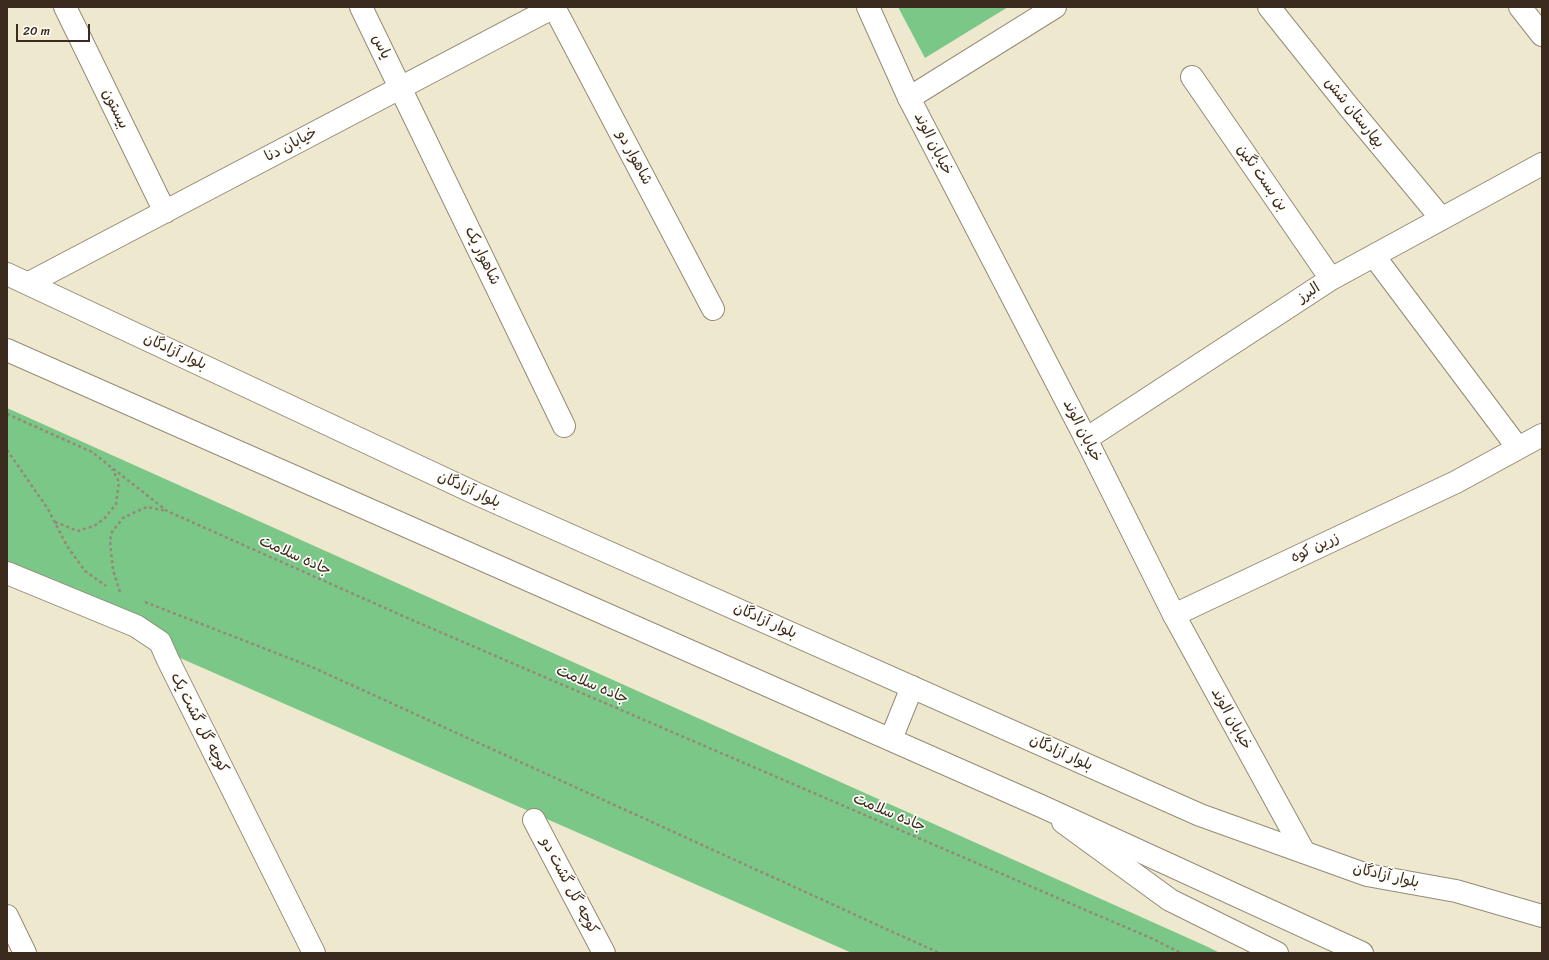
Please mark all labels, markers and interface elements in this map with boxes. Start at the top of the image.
scale bar [18,16,92,42]
text: 20 m [23,20,50,42]
street label: یاس [367,32,395,62]
street label: بهارستان شش [1320,74,1388,152]
street label: بیستون [98,86,132,132]
street label: خیابان الوند [910,110,956,178]
street label: خیابان دنا [262,124,320,166]
street label: شاهوار دو [612,128,656,188]
street label: بن بست نگین [1232,141,1292,215]
street label: شاهوار یک [460,224,504,288]
street label: البرز [1294,279,1324,307]
street label: بلوار آزادگان [141,330,209,374]
street label: خیابان الوند [1059,397,1105,465]
street label: بلوار آزادگان [435,468,503,512]
street label: زرین کوه [1288,529,1342,567]
street label: جاده سلامت [256,532,334,580]
street label: بلوار آزادگان [731,599,799,643]
street label: جاده سلامت [553,662,631,708]
street label: کوچه گل گشت یک [166,670,232,776]
street label: خیابان الوند [1207,685,1255,753]
street label: بلوار آزادگان [1027,731,1095,775]
street label: جاده سلامت [850,790,928,836]
street label: کوچه گل گشت دو [536,835,602,937]
street label: بلوار آزادگان [1351,860,1421,892]

